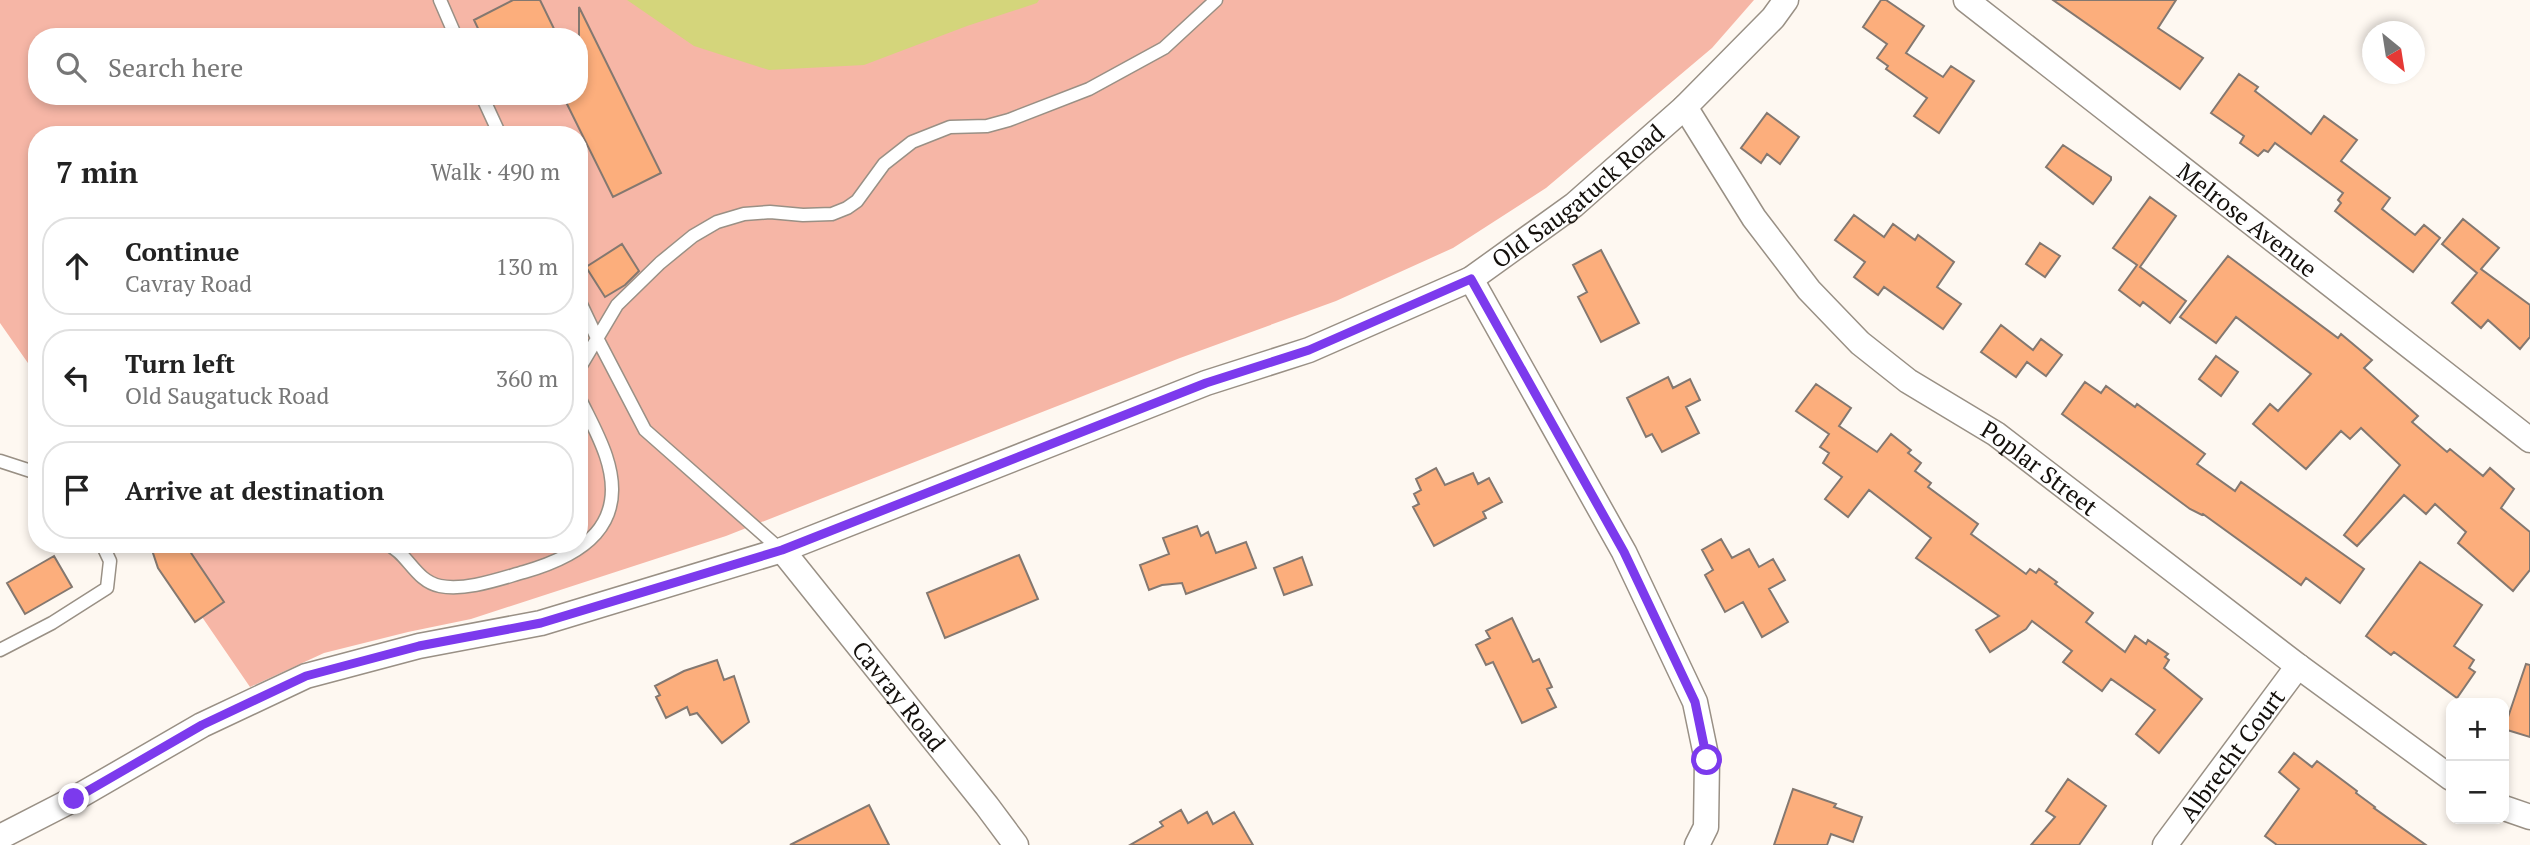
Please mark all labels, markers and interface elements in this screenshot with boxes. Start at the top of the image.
north arrow [2362,21,2425,84]
search box [28,28,588,105]
icon: search [52,48,90,86]
text: Search here [108,50,243,84]
street label: Old Saugatuck Road [1485,117,1671,275]
text: 7 min [56,152,138,192]
street label: Melrose Avenue [2171,155,2324,284]
text: Walk · 490 m [431,156,560,187]
text: Continue [125,234,239,268]
icon: ahead [58,247,96,285]
text: 130 m [496,251,558,282]
text: Cavray Road [125,268,252,299]
text: Turn left [125,346,235,380]
icon: left [58,359,96,397]
text: 360 m [496,363,558,394]
text: Old Saugatuck Road [125,380,329,411]
street label: Poplar Street [1976,413,2105,523]
icon: arrive [58,471,96,509]
text: Arrive at destination [125,473,384,507]
street label: Cavray Road [845,634,953,758]
street label: Albrecht Court [2172,682,2292,828]
map controls [2446,698,2509,824]
button: + [2446,698,2509,761]
route start [1691,744,1722,775]
button: − [2446,761,2509,824]
route end [58,783,89,814]

